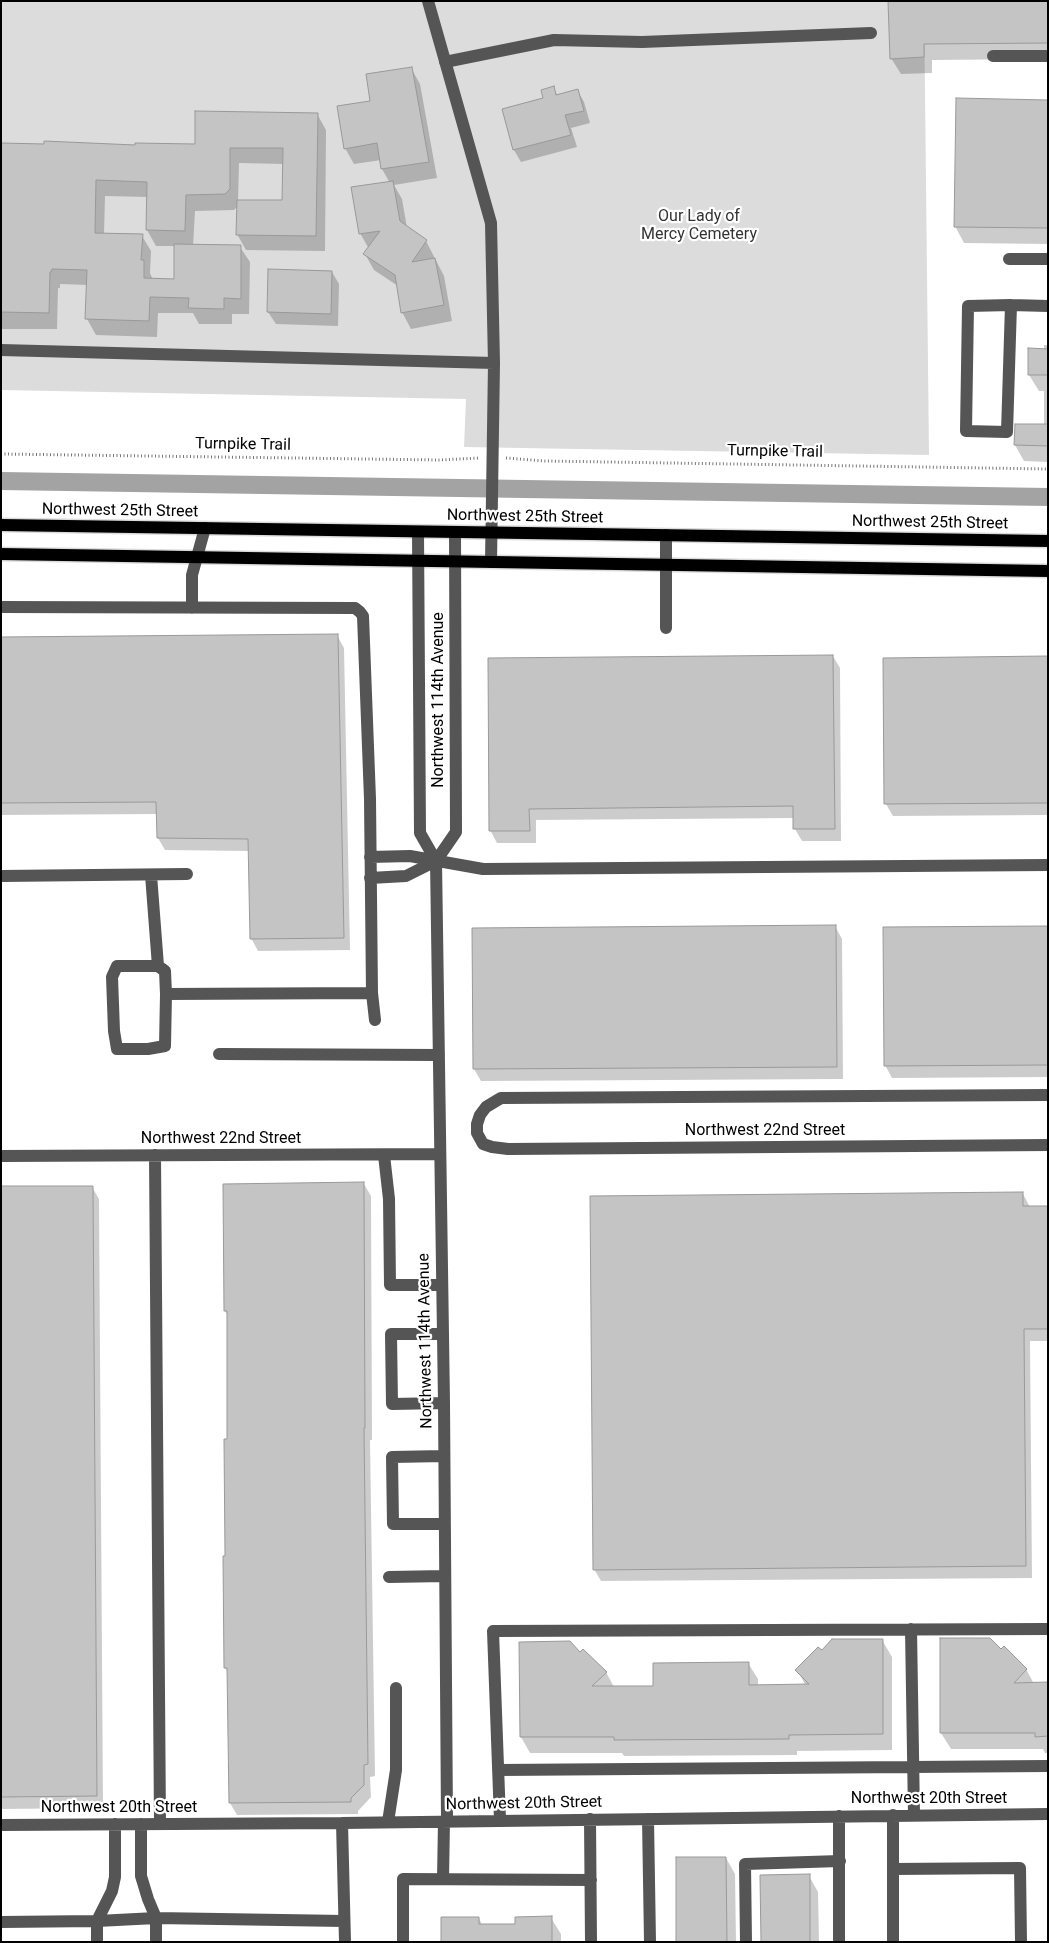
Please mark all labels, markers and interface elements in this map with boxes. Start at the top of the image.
park label: Our Lady of Mercy Cemetery [641,207,757,245]
street label: Turnpike Trail [195,435,291,455]
street label: Turnpike Trail [727,442,823,462]
street label: Northwest 25th Street [42,500,198,522]
street label: Northwest 25th Street [447,506,603,528]
street label: Northwest 25th Street [852,512,1008,534]
street label: Northwest 114th Avenue [429,612,449,788]
street label: Northwest 22nd Street [685,1121,845,1141]
street label: Northwest 22nd Street [141,1129,301,1149]
street label: Northwest 114th Avenue [415,1253,437,1429]
street label: Northwest 20th Street [851,1789,1007,1809]
street label: Northwest 20th Street [446,1793,602,1815]
street label: Northwest 20th Street [41,1798,197,1818]

